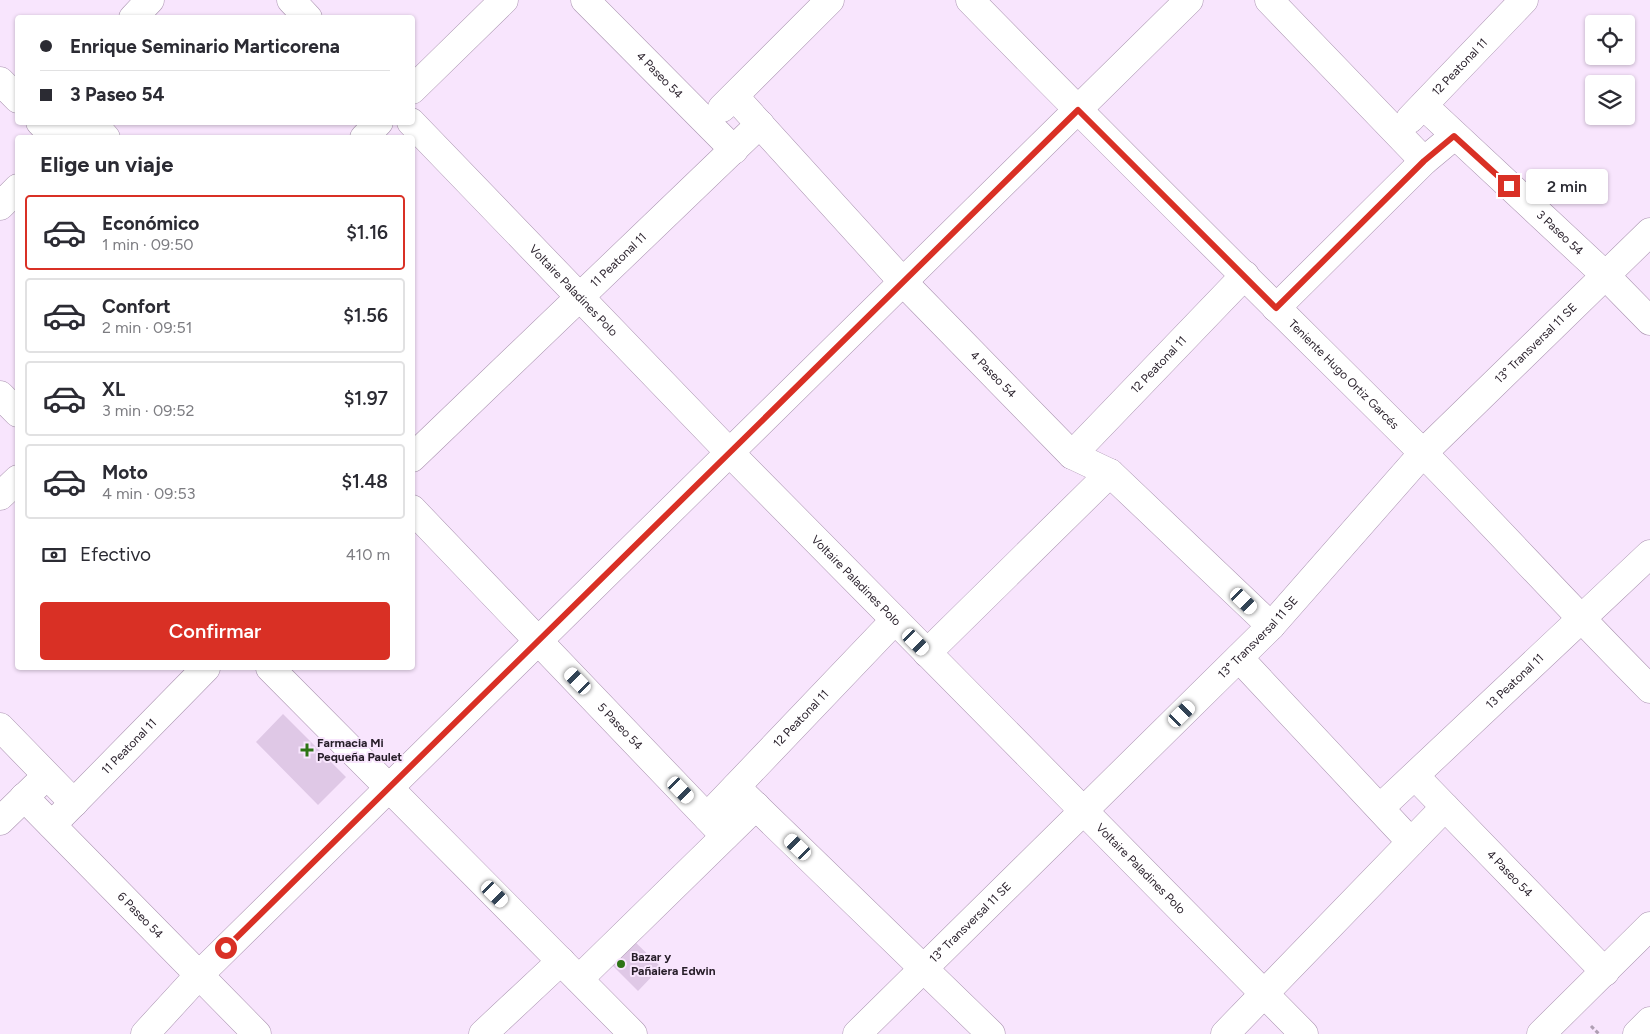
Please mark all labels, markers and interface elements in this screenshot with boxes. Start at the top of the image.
map controls [1585,15,1635,125]
button: locate [1585,15,1635,65]
text: Enrique Seminario Marticorena [70,35,340,58]
street label: 12 Peatonal 11 [1429,35,1490,99]
street label: 4 Paseo 54 [634,49,686,102]
button: layers [1585,75,1635,125]
text: 3 Paseo 54 [70,83,165,106]
text: Elige un viaje [40,151,173,178]
callout: 2 min [1526,168,1609,204]
route end [1498,175,1520,197]
text: 2 min [1547,177,1587,196]
street label: 3 Paseo 54 [1534,208,1587,258]
icon: car [42,210,87,255]
text: Económico [102,212,199,235]
text: $1.16 [346,221,388,244]
street label: 11 Peatonal 11 [587,230,649,290]
text: 1 min · 09:50 [102,235,194,254]
street label: Voltaire Paladines Polo [526,242,621,339]
icon: car [42,293,87,338]
text: Confort [102,295,171,318]
street label: 13° Transversal 11 SE [1492,300,1580,386]
text: $1.56 [343,304,388,327]
street label: Teniente Hugo Ortiz Garcés [1286,317,1402,432]
text: 2 min · 09:51 [102,318,192,337]
street label: 12 Peatonal 11 [1128,333,1189,396]
street label: 4 Paseo 54 [967,348,1020,401]
icon: car [42,376,87,421]
text: XL [102,378,125,401]
text: $1.97 [344,387,388,410]
text: 3 min · 09:52 [102,401,194,420]
icon: car [42,459,87,504]
text: Moto [102,461,148,484]
text: $1.48 [341,470,388,493]
text: 4 min · 09:53 [102,484,195,503]
street label: Voltaire Paladines Polo [808,532,904,629]
icon: cash [40,541,68,569]
text: Efectivo [80,543,151,566]
text: 410 m [346,545,390,564]
car [1228,585,1260,617]
street label: 13° Transversal 11 SE [1215,593,1301,681]
button: Confirmar [40,602,390,660]
car [900,626,931,658]
street label: 13 Peatonal 11 [1483,651,1546,712]
car [562,665,593,697]
street label: 12 Peatonal 11 [770,687,832,750]
car [1166,698,1198,730]
street label: 5 Paseo 54 [595,700,646,753]
street label: 11 Peatonal 11 [99,716,159,777]
place label: Farmacia Mi Pequeña Paulet [317,736,402,764]
marker: Farmacia Mi Pequeña Paulet [301,744,313,756]
car [665,774,696,806]
street label: Voltaire Paladines Polo [1093,821,1188,917]
car [781,831,814,863]
street label: 4 Paseo 54 [1484,847,1536,900]
car [479,878,510,910]
street label: 13° Transversal 11 SE [927,879,1014,966]
street label: 6 Paseo 54 [115,889,166,942]
route start [215,937,237,959]
place label: Bazar y Pañaiera Edwin [631,950,716,978]
marker: Bazar y Pañaiera Edwin [615,958,627,970]

